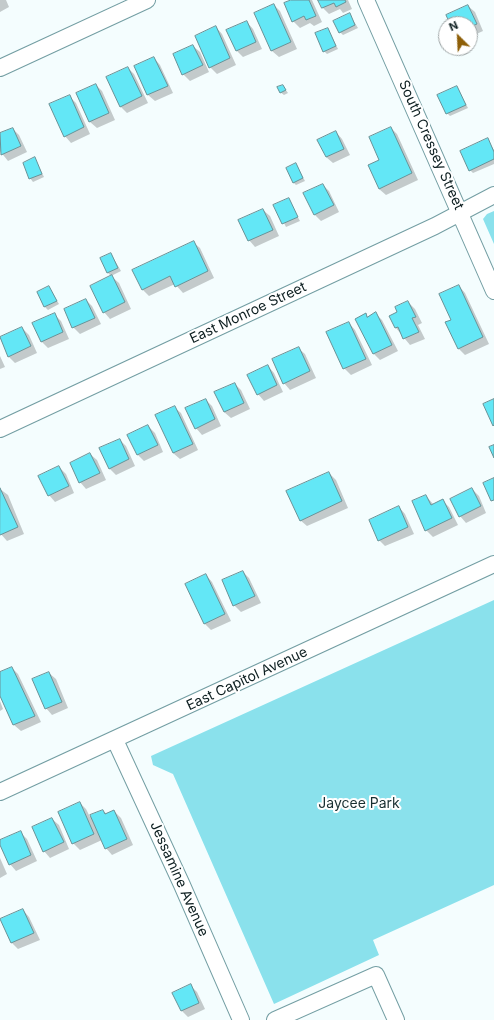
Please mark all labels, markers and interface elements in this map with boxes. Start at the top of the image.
north arrow [438,16,478,56]
text: N [447,18,460,34]
street label: South Cressey Street [395,78,467,212]
street label: East Monroe Street [187,279,309,347]
street label: East Capitol Avenue [184,644,310,714]
park label: Jaycee Park [318,796,400,812]
street label: Jessamine Avenue [146,819,212,939]

